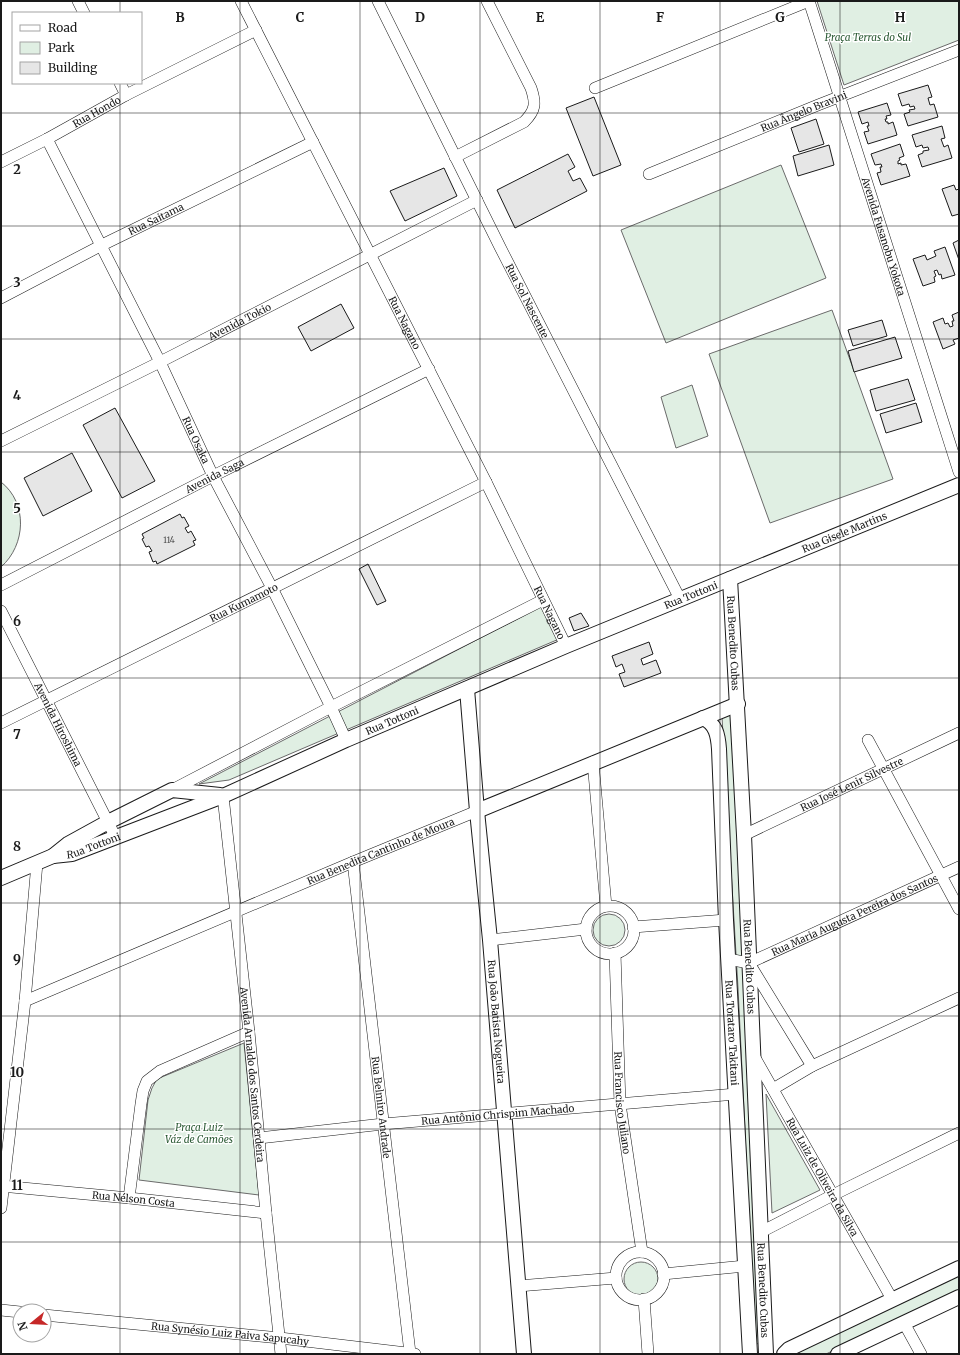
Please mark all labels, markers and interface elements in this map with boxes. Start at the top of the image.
text: B [175,9,185,26]
text: C [296,9,305,26]
text: D [415,9,425,26]
text: E [536,9,545,26]
text: F [656,9,664,26]
text: G [775,9,785,26]
text: H [895,9,906,26]
legend [12,12,142,84]
text: Road [48,20,77,35]
park label: Praça Terras do Sul [825,31,911,44]
text: Park [48,40,75,55]
text: Building [48,60,98,75]
street label: Rua Ângelo Bravini [759,88,849,135]
street label: Rua Hondo [70,93,123,131]
text: 2 [13,161,21,178]
street label: Avenida Fusanobu Yokota [858,175,908,298]
street label: Rua Saitama [126,200,187,238]
street label: Rua Sol Nascente [503,262,551,340]
text: 3 [13,274,21,291]
street label: Rua Nagano [386,294,423,352]
street label: Avenida Tokio [205,300,274,344]
text: 4 [13,387,22,404]
street label: Rua Osaka [179,415,213,466]
street label: Avenida Saga [182,455,247,497]
text: 5 [13,500,21,517]
street label: Rua Gisele Martins [800,509,889,556]
house number: 114 [163,535,175,545]
street label: Rua Tottoni [662,579,720,612]
street label: Rua Kumamoto [208,580,280,625]
street label: Rua Nagano [531,584,568,642]
street label: Rua Benedito Cubas [724,595,742,691]
text: 6 [13,613,21,630]
street label: Avenida Hiroshima [31,680,85,769]
street label: Rua Tottoni [364,704,421,738]
text: 7 [13,726,21,743]
street label: Rua José Lenir Silvestre [798,755,905,814]
street label: Rua Benedita Cantinho de Moura [305,815,457,888]
street label: Rua Tottoni [66,830,122,862]
text: 8 [13,838,21,855]
street label: Rua Maria Augusta Pereira dos Santos [769,872,940,959]
street label: Rua Benedito Cubas [741,919,758,1014]
text: 9 [13,951,21,968]
street label: Rua João Batista Nogueira [485,959,508,1085]
street label: Rua Torataro Takitani [722,980,741,1086]
street label: Avenida Arnaldo dos Santos Cerdeira [237,985,267,1163]
street label: Rua Francisco Juliano [611,1051,633,1155]
street label: Rua Belmiro Andrade [369,1056,393,1159]
text: 10 [10,1064,24,1081]
street label: Rua Antônio Chrispim Machado [421,1102,575,1128]
street label: Rua Luiz de Oliveira da Silva [783,1115,861,1239]
park label: Praça Luiz Váz de Camões [165,1121,233,1146]
text: 11 [11,1177,23,1194]
street label: Rua Nélson Costa [91,1189,176,1210]
street label: Rua Benedito Cubas [754,1242,771,1338]
north arrow [12,1303,52,1343]
street label: Rua Synésio Luiz Paiva Sapucahy [151,1319,310,1348]
text: N [14,1320,30,1332]

